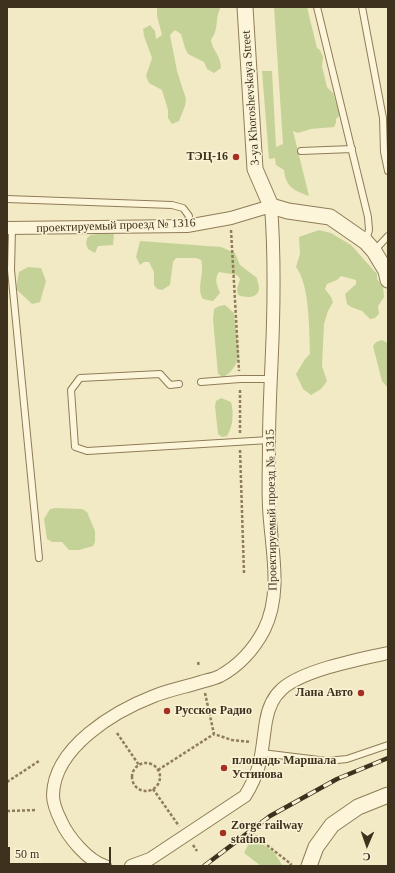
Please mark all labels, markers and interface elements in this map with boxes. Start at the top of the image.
street label: 3-ya Khoroshevskaya Street [239,30,263,166]
place label: ТЭЦ-16 [187,150,228,164]
marker: ТЭЦ-16 [231,152,241,162]
street label: проектируемый проезд № 1316 [36,216,196,236]
street label: Проектируемый проезд № 1315 [263,429,281,591]
place label: Лана Авто [296,686,353,700]
marker: Лана Авто [356,688,366,698]
place label: Русское Радио [175,704,252,718]
marker: Русское Радио [162,706,172,716]
place label: площадь Маршала Устинова [232,754,336,782]
marker: площадь Маршала Устинова [219,763,229,773]
place label: Zorge railway station [231,819,303,847]
north arrow [347,825,387,865]
marker: Zorge railway station [218,828,228,838]
scale bar [10,839,113,865]
text: 50 m [15,847,39,861]
text: С [362,851,371,863]

